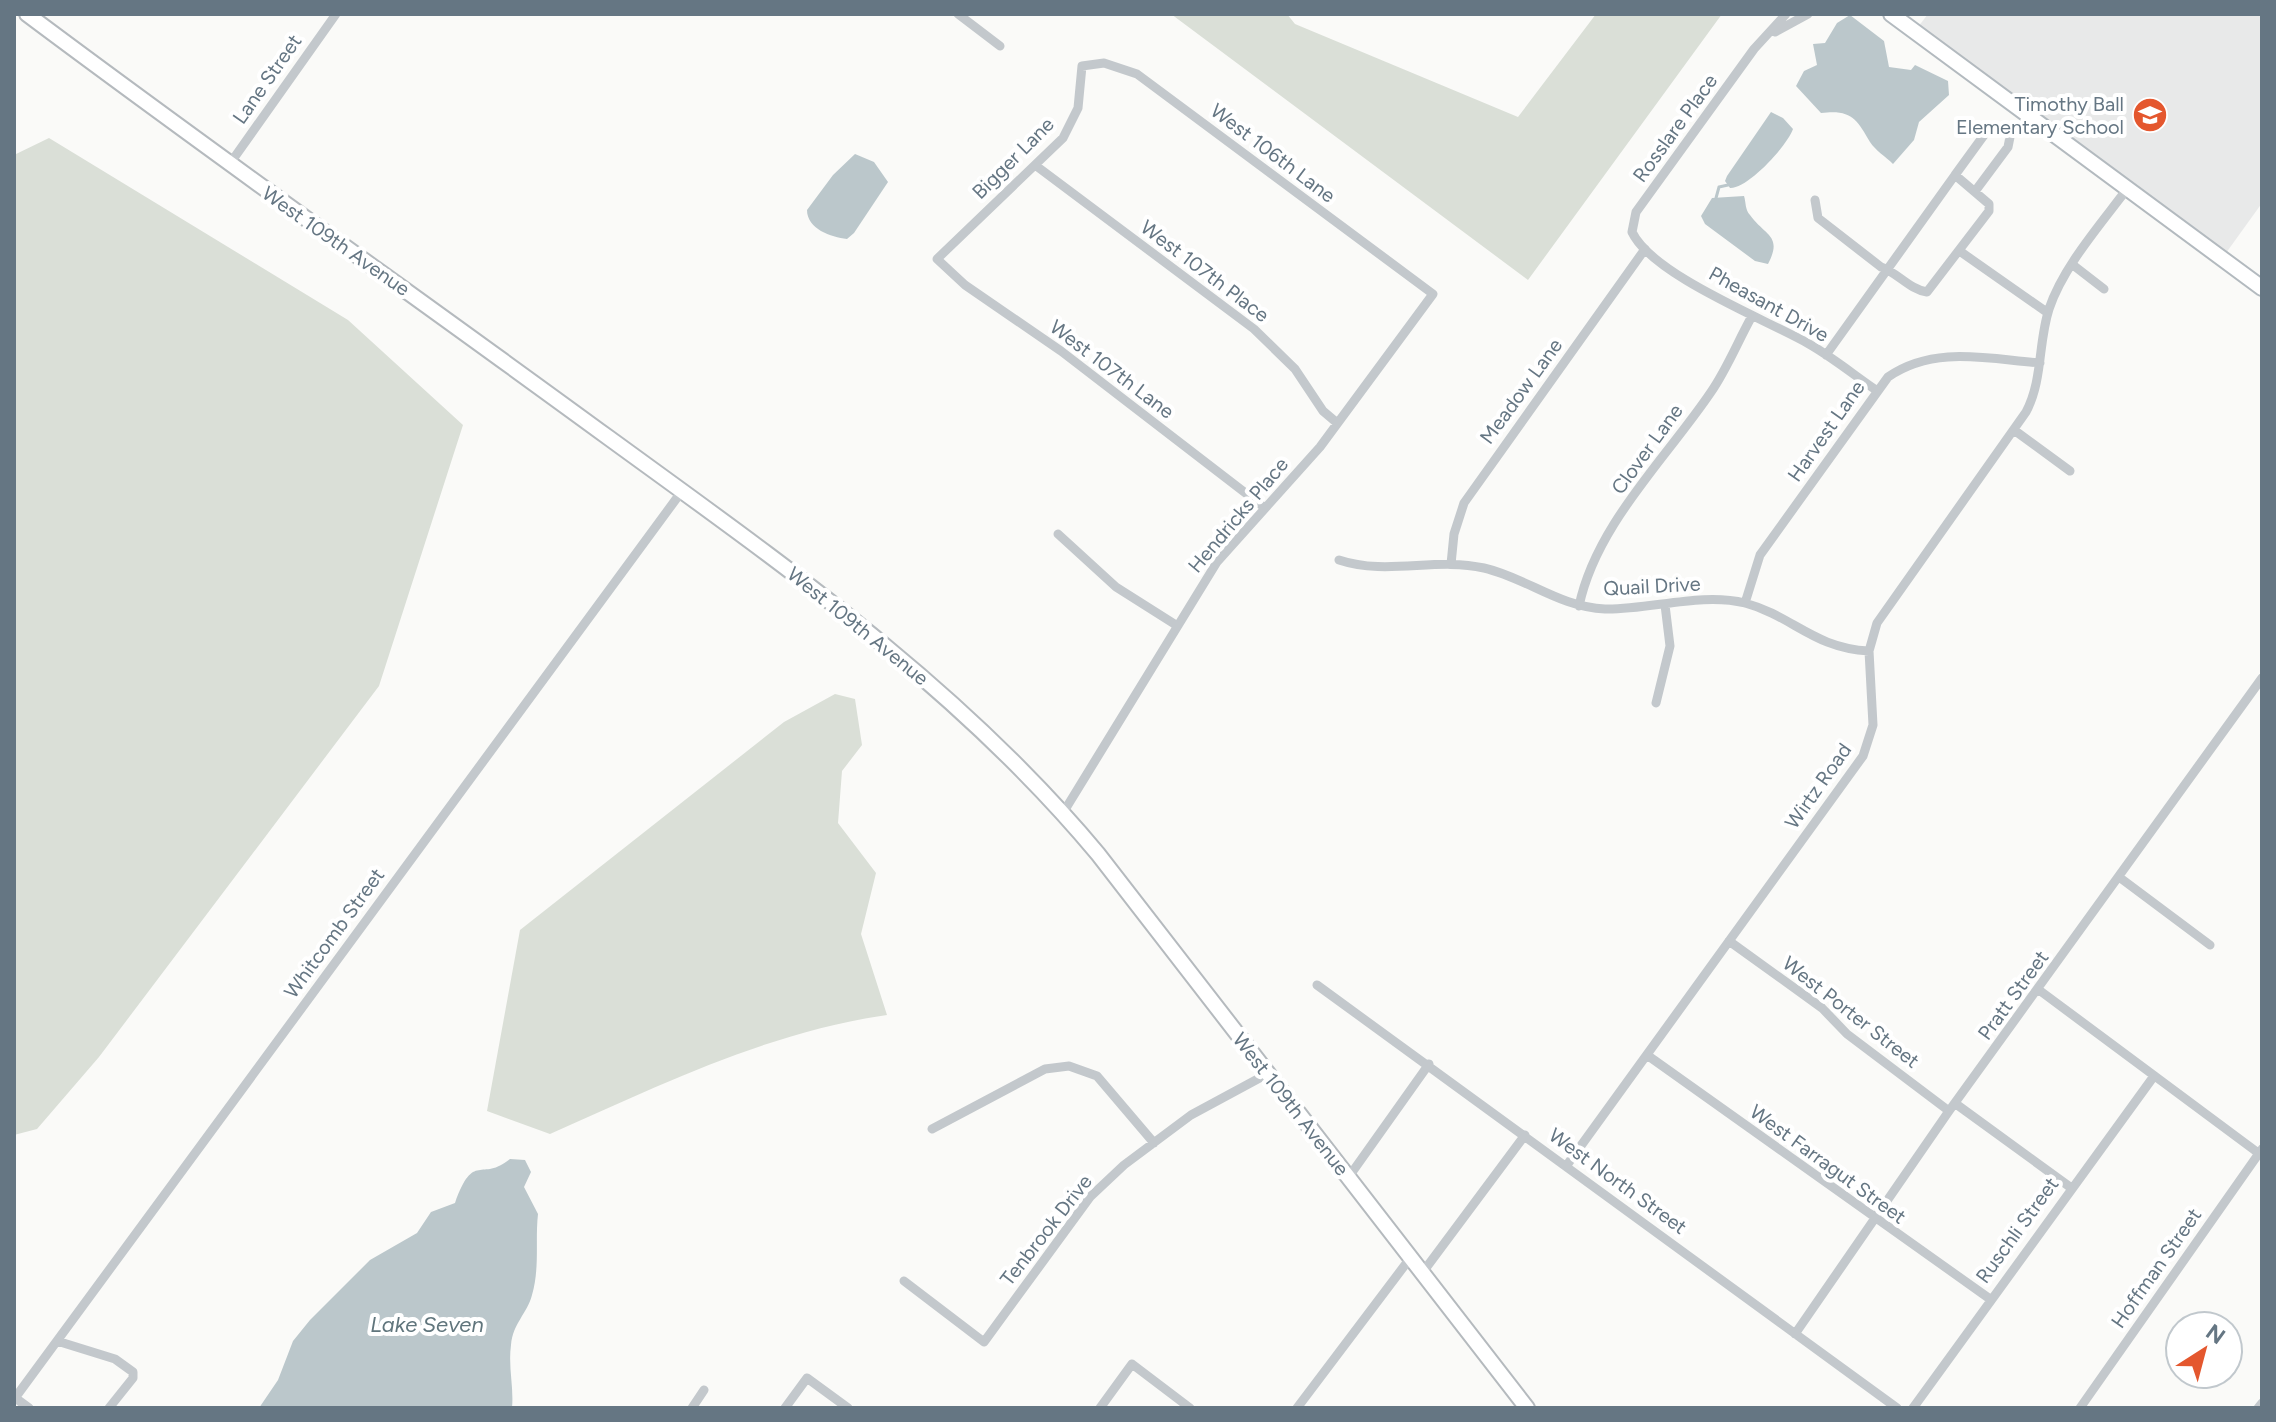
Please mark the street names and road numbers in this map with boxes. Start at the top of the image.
street label: Lane Street [227,30,307,128]
street label: Rosslare Place [1628,69,1722,187]
street label: West 106th Lane [1206,98,1340,208]
street label: Bigger Lane [967,112,1059,204]
street label: West 109th Avenue [258,181,415,301]
street label: West 107th Place [1136,215,1274,327]
street label: Pheasant Drive [1705,261,1833,347]
street label: West 107th Lane [1045,314,1179,424]
street label: Meadow Lane [1475,334,1567,448]
street label: Harvest Lane [1782,376,1870,486]
street label: Clover Lane [1606,399,1688,499]
street label: Hendricks Place [1183,452,1293,577]
street label: West 109th Avenue [783,562,934,690]
street label: Quail Drive [1603,571,1701,601]
street label: Wirtz Road [1780,739,1856,833]
street label: Whitcomb Street [279,863,389,1003]
street label: Pratt Street [1973,946,2053,1044]
street label: West Porter Street [1778,951,1924,1073]
street label: West 109th Avenue [1228,1028,1354,1180]
street label: West Farragut Street [1745,1099,1911,1229]
street label: West North Street [1544,1123,1692,1239]
street label: Tenbrook Drive [995,1170,1097,1290]
street label: Ruschli Street [1971,1172,2063,1288]
street label: Hoffman Street [2106,1203,2206,1333]

